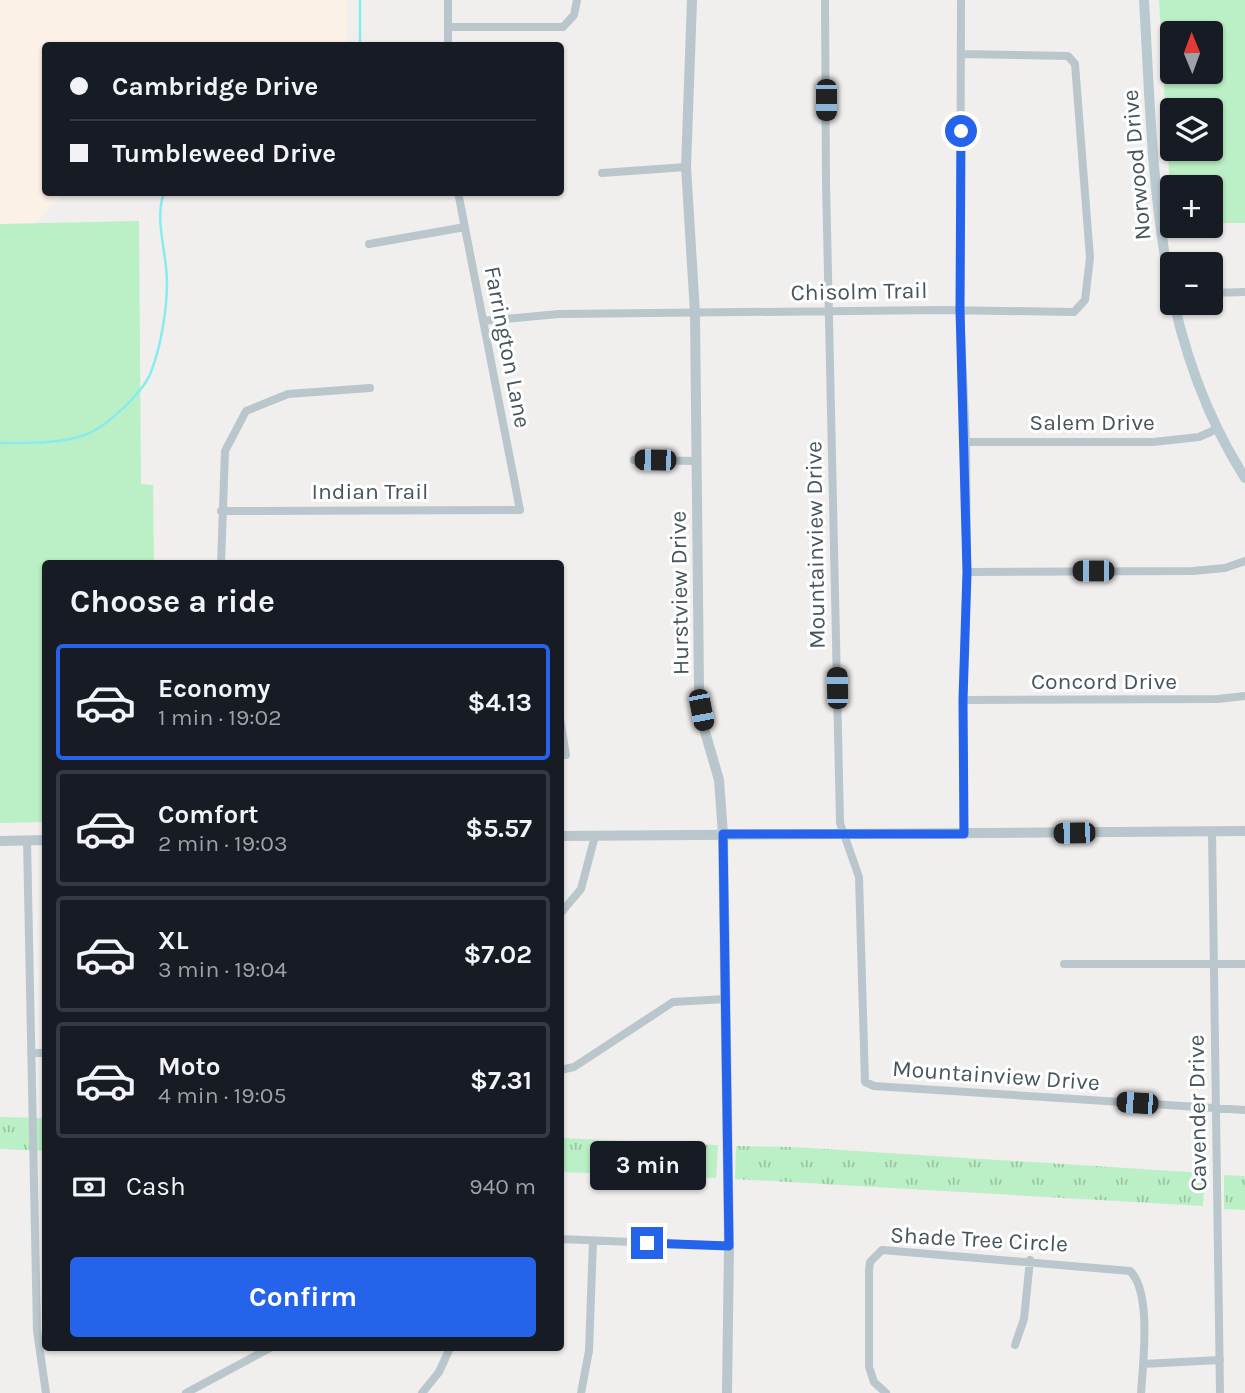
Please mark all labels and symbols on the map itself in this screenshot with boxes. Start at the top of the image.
north arrow [1160,21,1223,84]
car [816,79,837,121]
street label: Norwood Drive [1116,88,1157,241]
route start [945,115,977,147]
street label: Farrington Lane [479,264,536,430]
street label: Chisolm Trail [790,277,928,306]
street label: Salem Drive [1029,409,1155,436]
street label: Mountainview Drive [800,441,831,649]
car [634,449,677,471]
street label: Indian Trail [312,478,428,505]
street label: Hurstview Drive [665,511,694,675]
car [1073,561,1115,582]
car [827,667,848,709]
street label: Concord Drive [1031,668,1177,695]
car [687,687,716,733]
car [1053,822,1096,844]
street label: Cavender Drive [1183,1034,1212,1192]
street label: Mountainview Drive [891,1055,1101,1096]
car [1116,1091,1159,1115]
callout: 3 min [589,1142,705,1190]
street label: Shade Tree Circle [889,1221,1069,1258]
route end [631,1227,663,1259]

